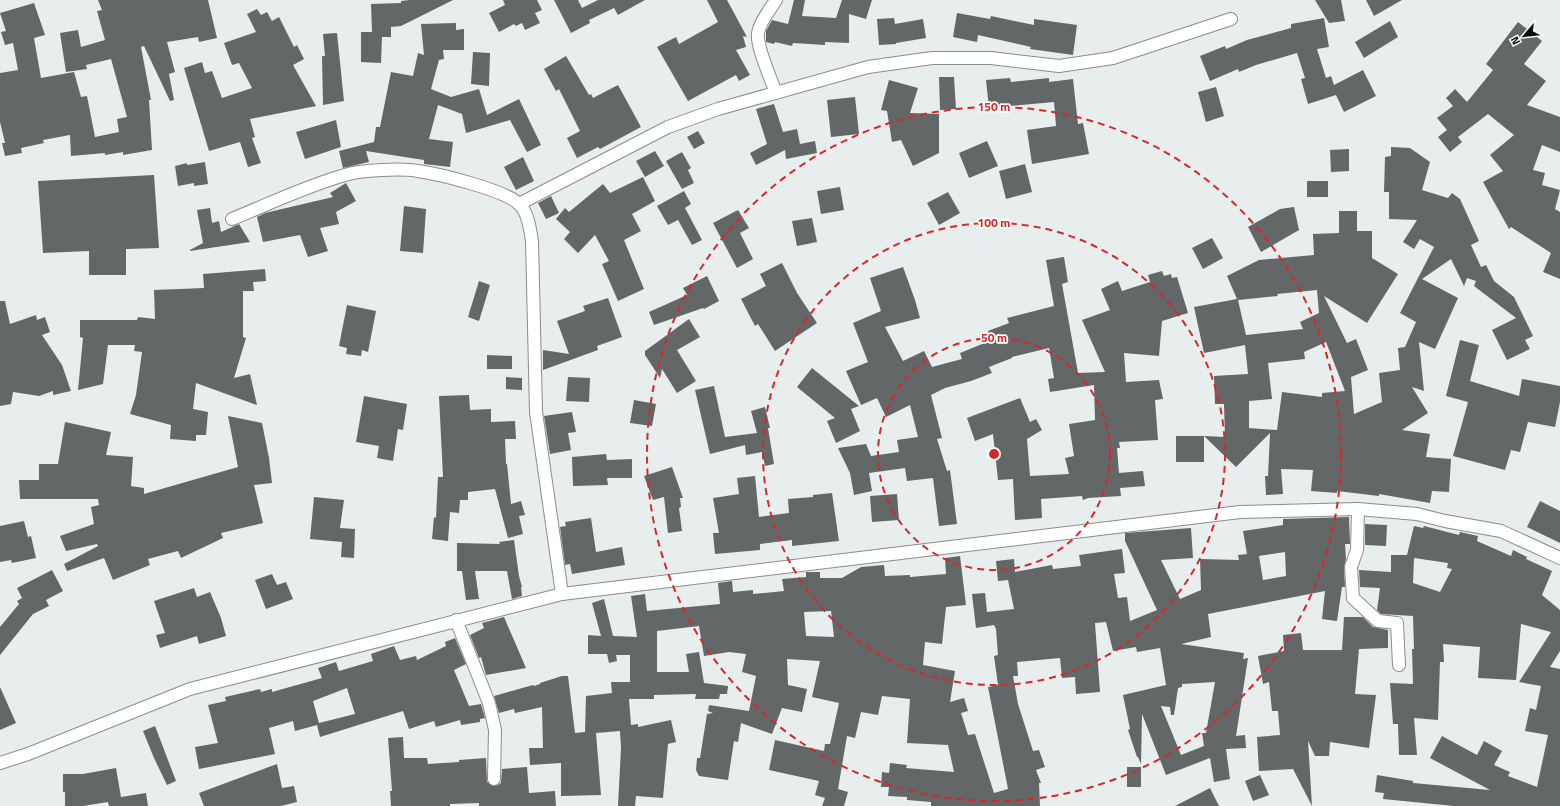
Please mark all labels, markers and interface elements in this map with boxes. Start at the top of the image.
north arrow [1504,16,1544,56]
text: N [1506,34,1524,48]
text: 150 m [978,97,1010,116]
text: 100 m [978,213,1010,232]
text: 50 m [981,328,1007,347]
centre of rings [987,447,1001,461]

